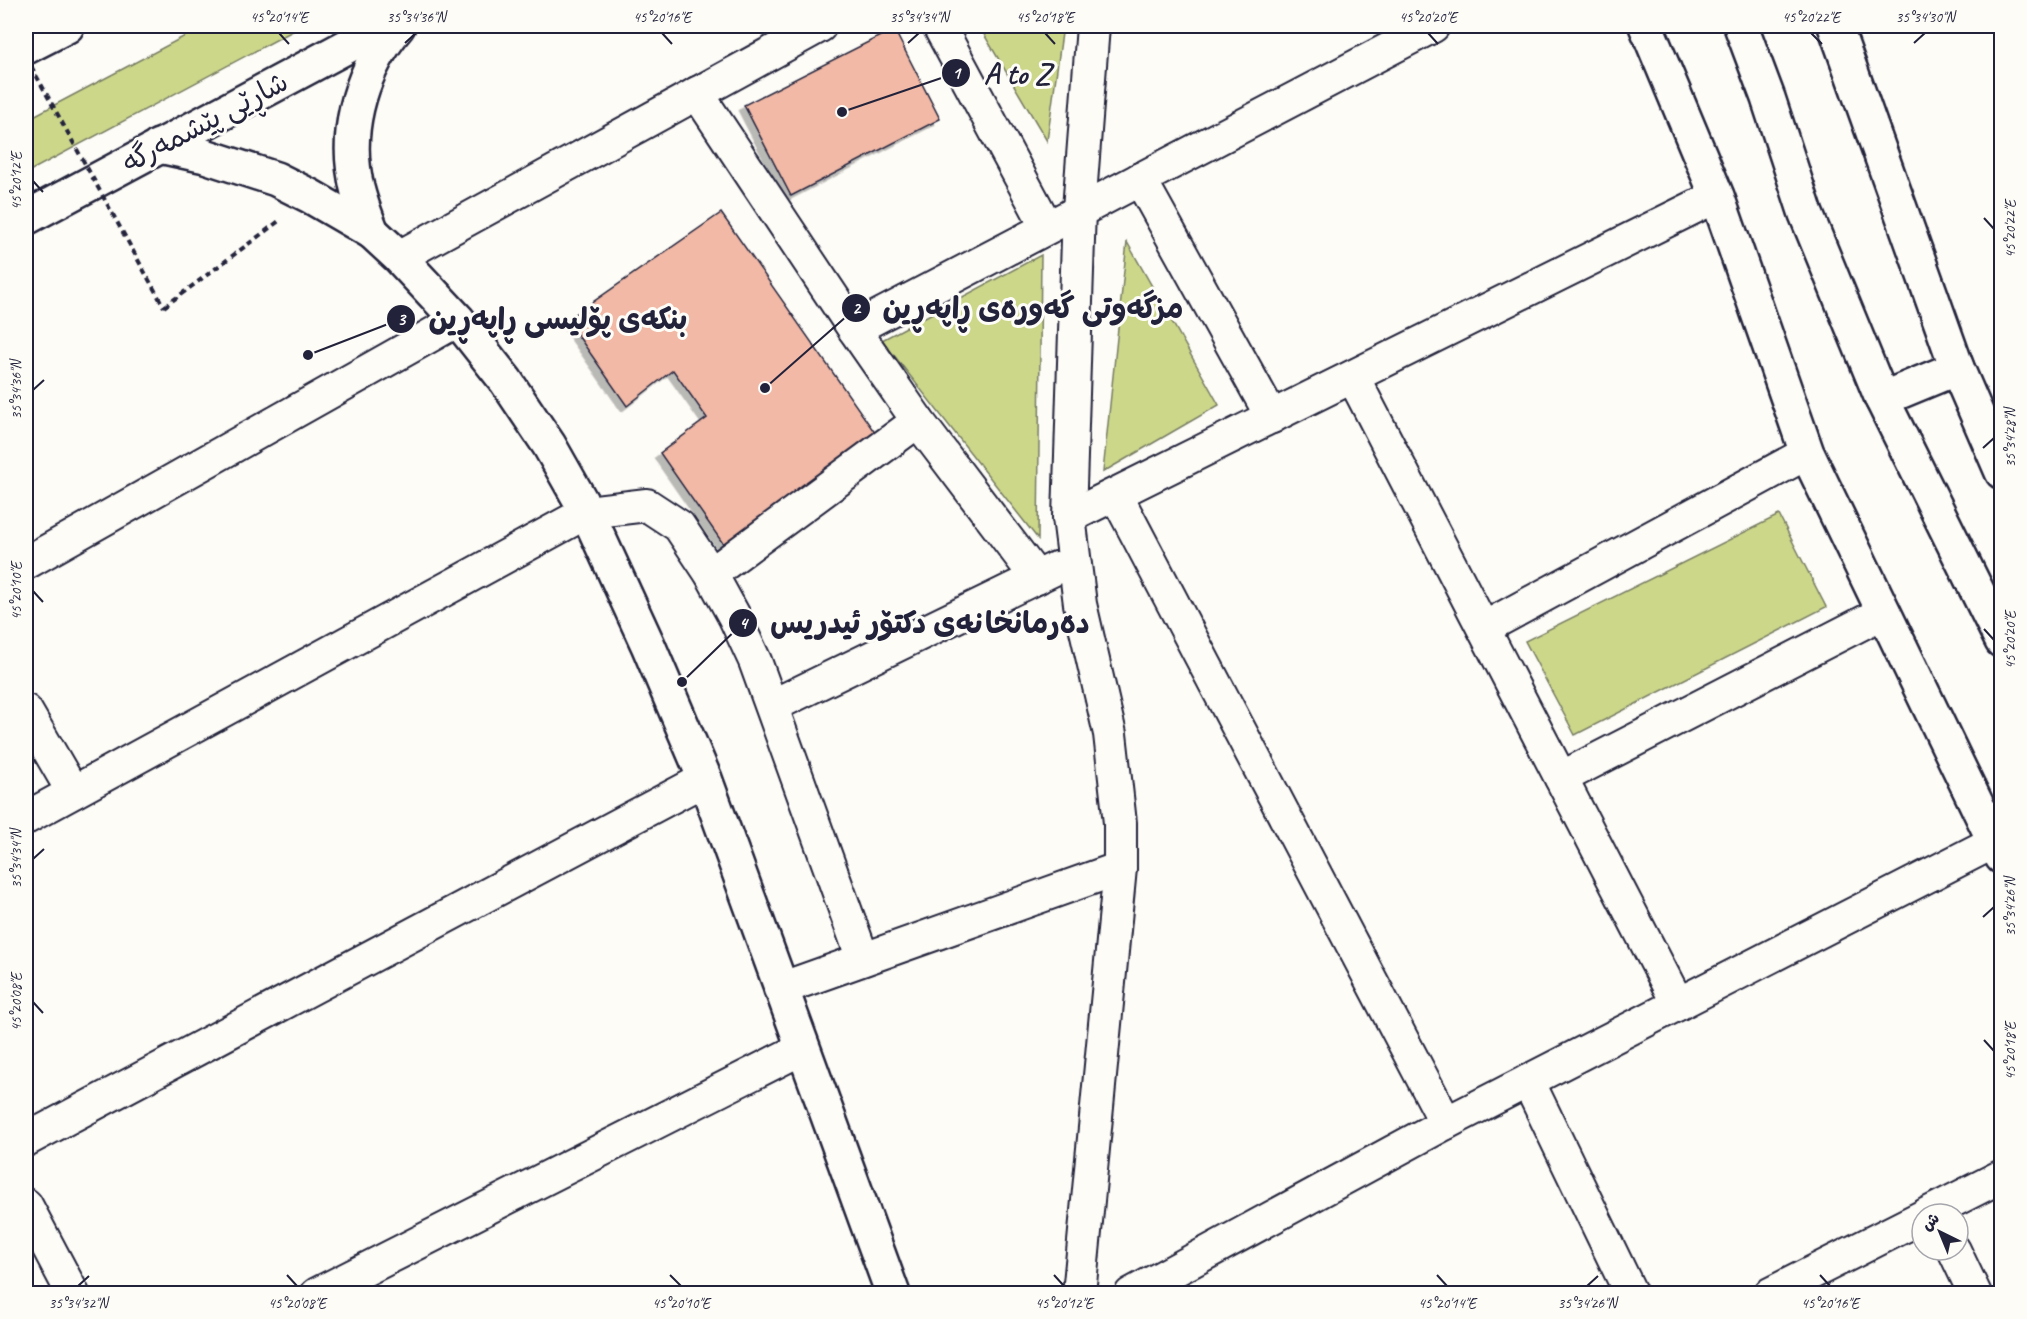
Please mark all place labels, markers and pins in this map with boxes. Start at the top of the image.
callout: A to Z [941,49,1062,97]
callout: مزگەوتی گەورەی ڕاپەڕین [841,284,1196,332]
callout: بنکەی پۆلیسی ڕاپەڕین [386,295,699,343]
callout: دەرمانخانەی دکتۆر ئیدریس [728,599,1102,647]

